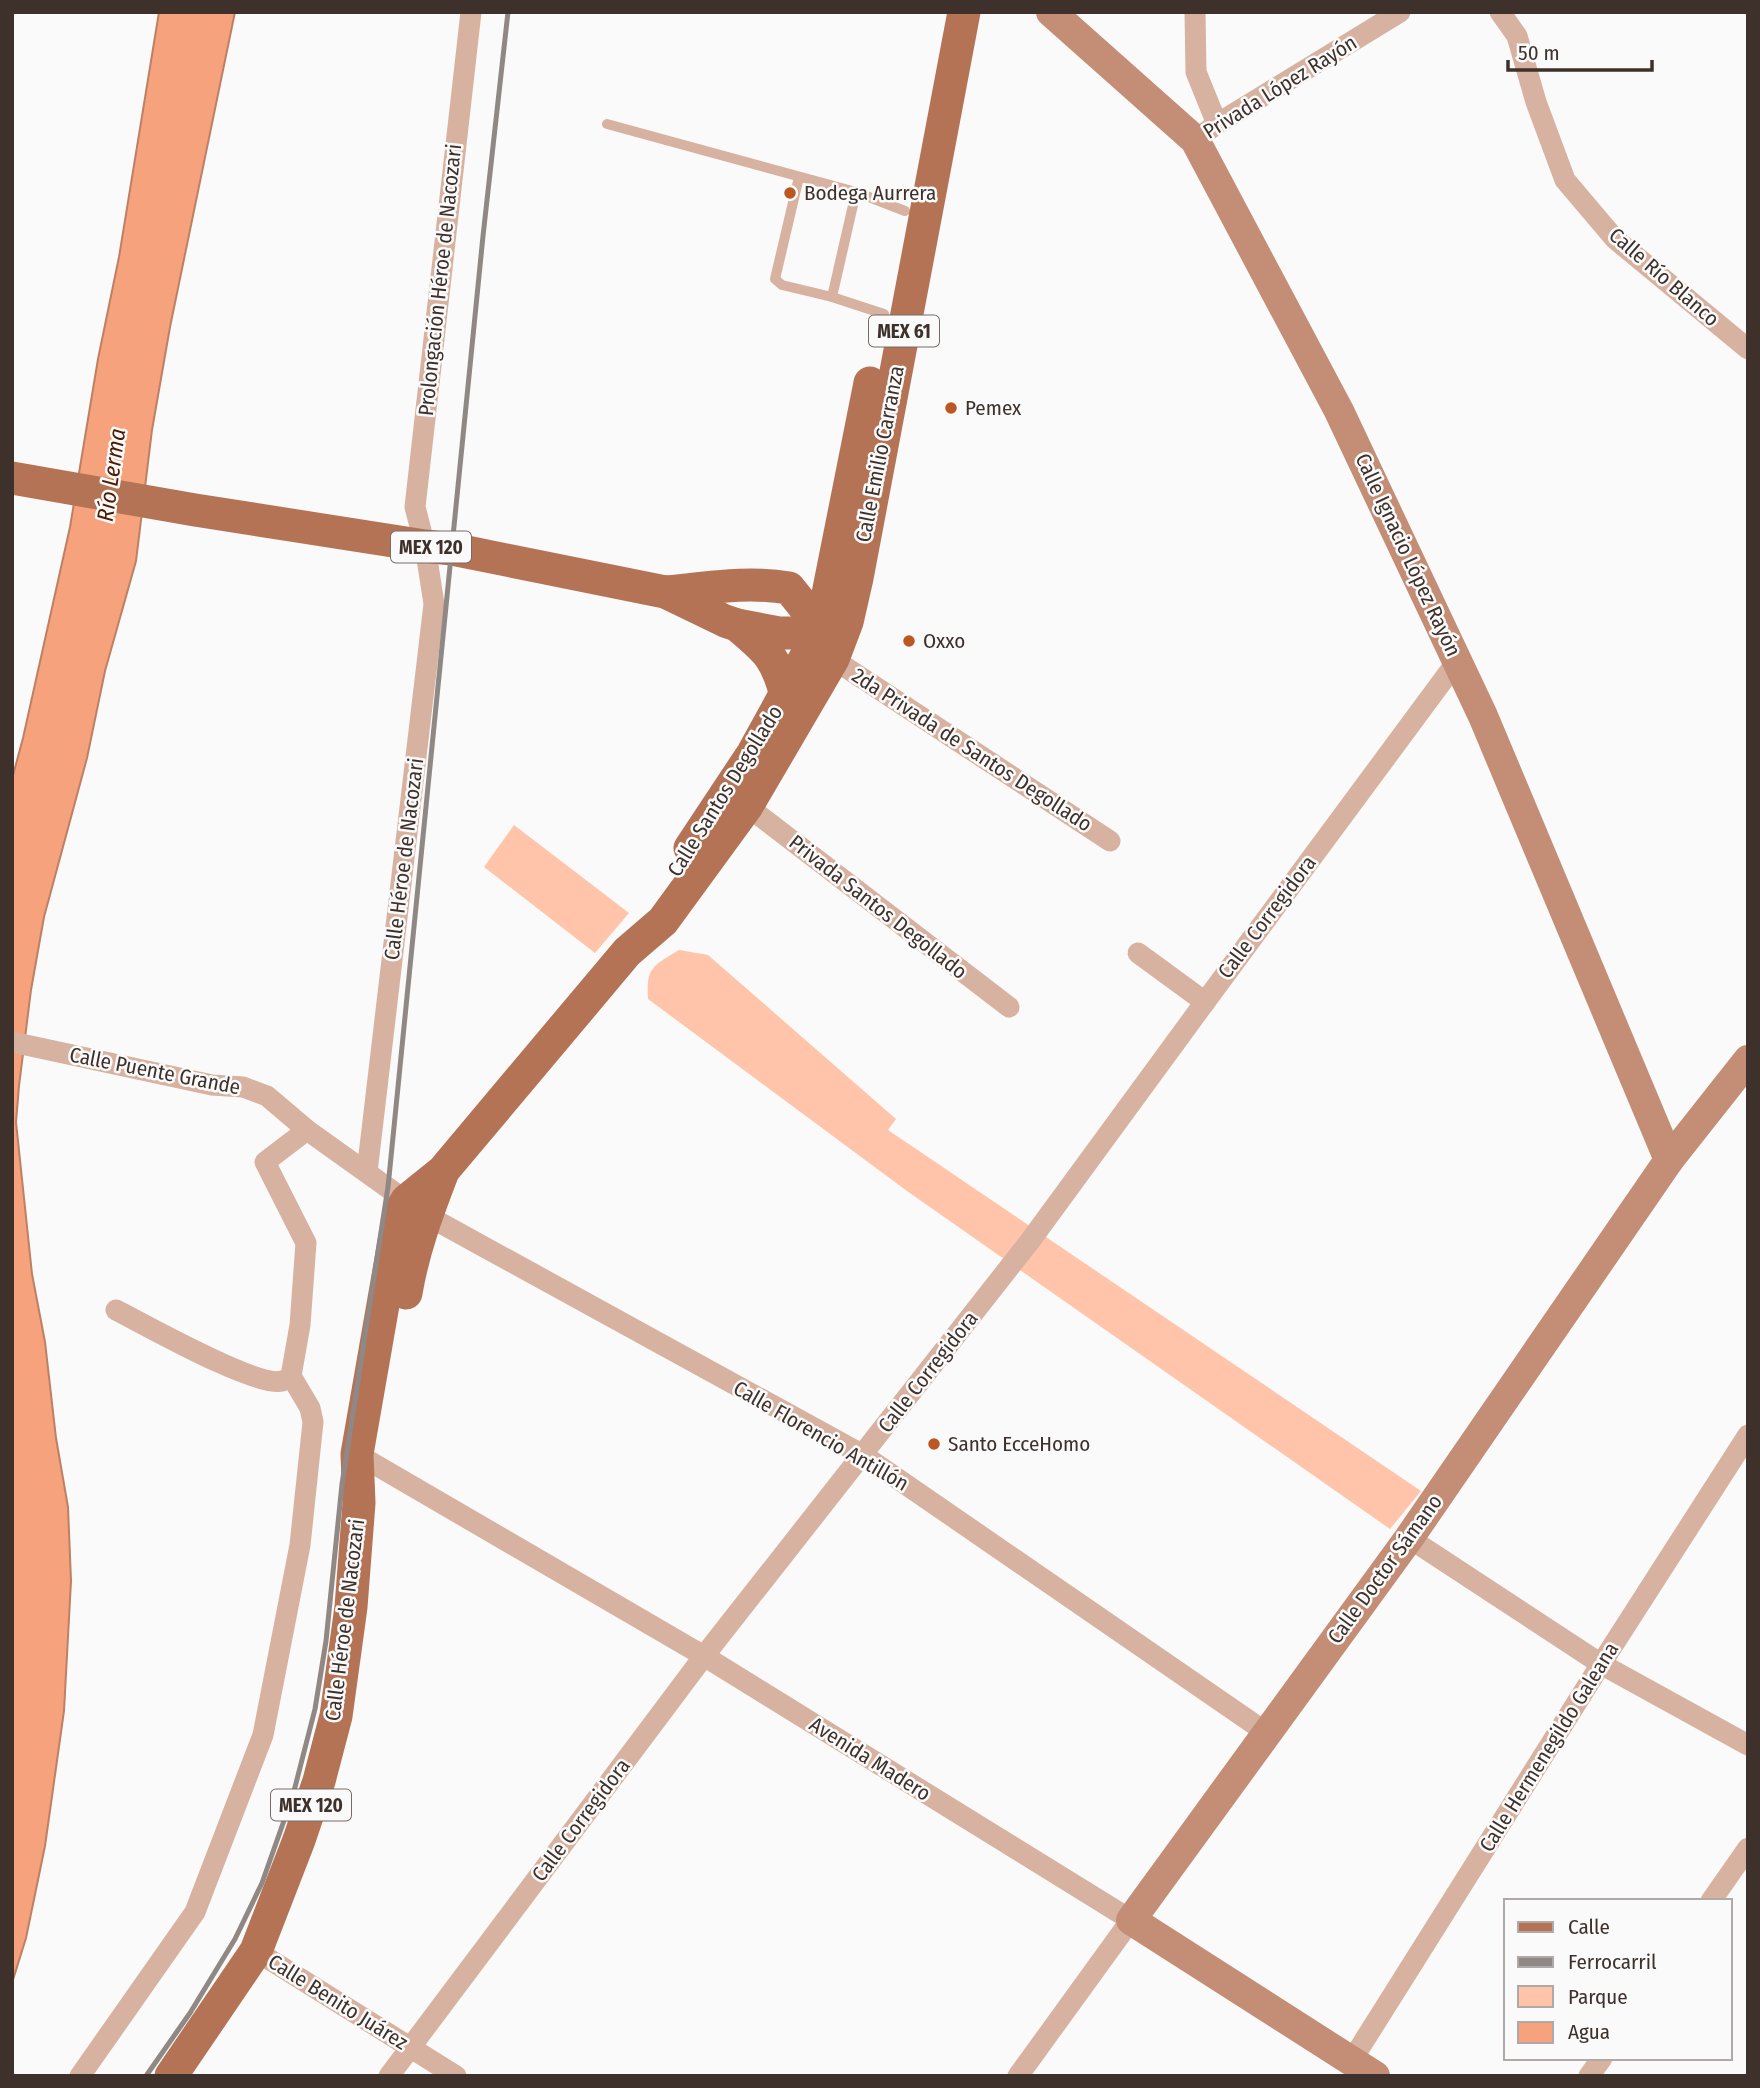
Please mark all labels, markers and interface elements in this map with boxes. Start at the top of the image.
scale bar [1508,28,1652,72]
street label: Privada López Rayón [1198,29,1362,145]
text: 50 m [1518,40,1560,66]
street label: Prolongación Héroe de Nacozari [413,143,467,417]
place label: Bodega Aurrera [804,180,936,206]
marker: Bodega Aurrera [782,185,798,201]
street label: Calle Río Blanco [1604,222,1724,332]
road number: MEX 61 [869,316,939,346]
street label: Calle Emilio Carranza [850,364,910,544]
place label: Pemex [965,395,1022,421]
marker: Pemex [943,400,959,416]
water label: Río Lerma [91,427,131,523]
street label: Calle Ignacio López Rayón [1350,449,1466,661]
road number: MEX 120 [391,532,471,562]
place label: Oxxo [923,628,965,654]
marker: Oxxo [901,633,917,649]
street label: 2da Privada de Santos Degollado [847,663,1097,837]
street label: Calle Santos Degollado [662,701,788,881]
street label: Calle Héroe de Nacozari [379,757,429,961]
street label: Privada Santos Degollado [784,829,972,985]
street label: Calle Corregidora [1212,850,1322,984]
street label: Calle Puente Grande [67,1042,243,1100]
street label: Calle Corregidora [873,1306,983,1438]
street label: Calle Florencio Antillón [729,1375,913,1497]
place label: Santo EcceHomo [948,1431,1090,1457]
marker: Santo EcceHomo [926,1436,942,1452]
street label: Calle Doctor Sámano [1322,1489,1448,1649]
street label: Calle Héroe de Nacozari [320,1518,370,1722]
street label: Calle Hermenegildo Galeana [1474,1637,1624,1857]
street label: Avenida Madero [805,1711,935,1807]
street label: Calle Corregidora [526,1753,636,1887]
road number: MEX 120 [271,1789,351,1820]
legend [1504,1899,1732,2060]
text: Calle [1568,1914,1610,1940]
street label: Calle Benito Juárez [263,1949,413,2055]
text: Ferrocarril [1568,1949,1657,1975]
text: Parque [1568,1984,1628,2010]
text: Agua [1568,2019,1610,2045]

